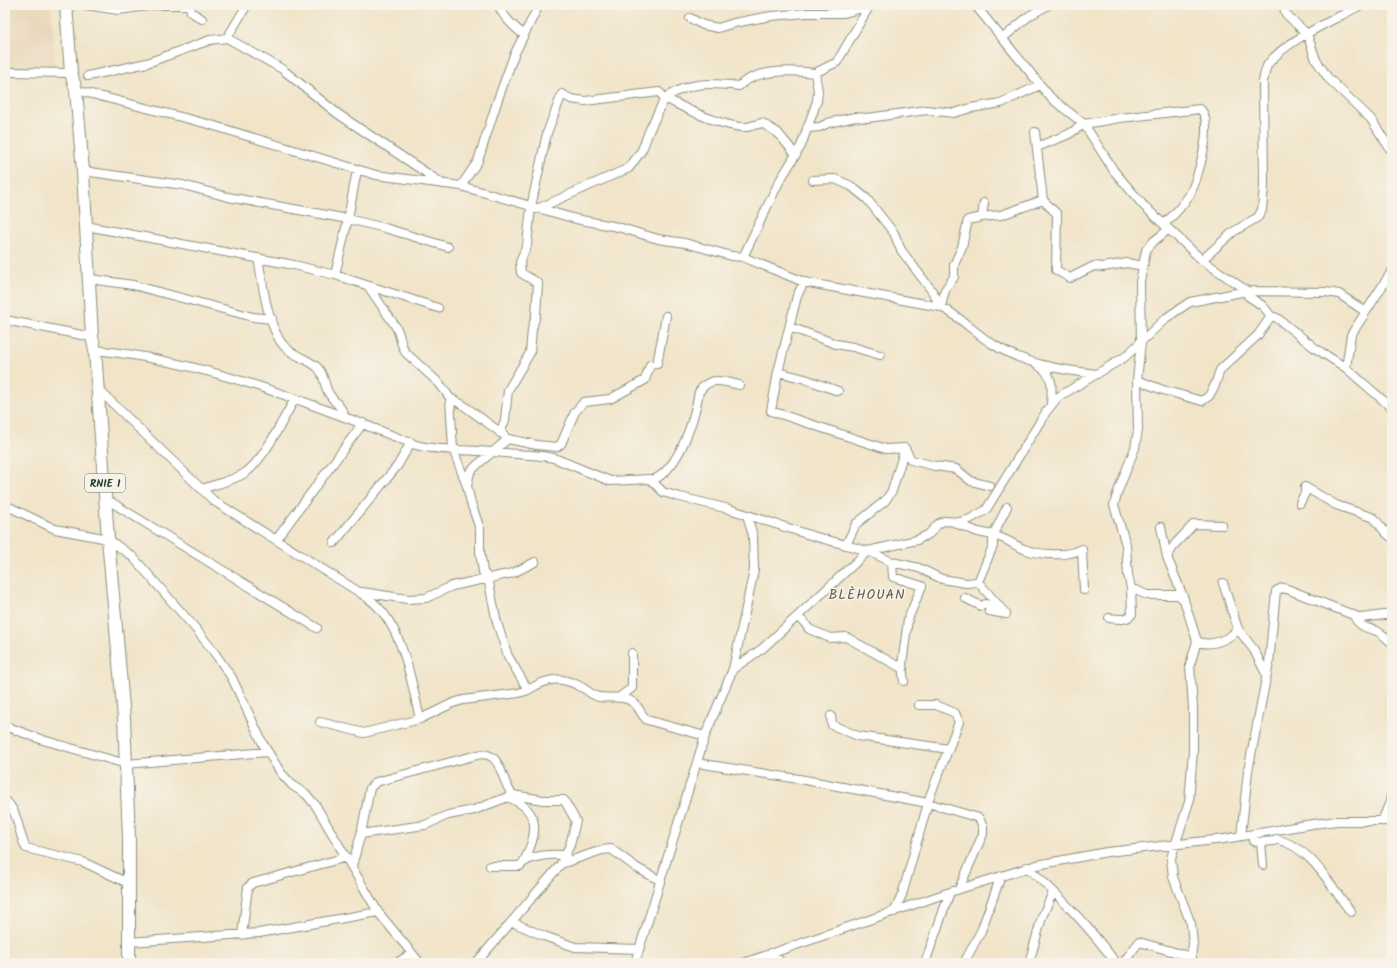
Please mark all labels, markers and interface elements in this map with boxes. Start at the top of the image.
road number: RNIE 1 [85,474,125,492]
district label: BLÈHOUAN [828,584,906,606]

